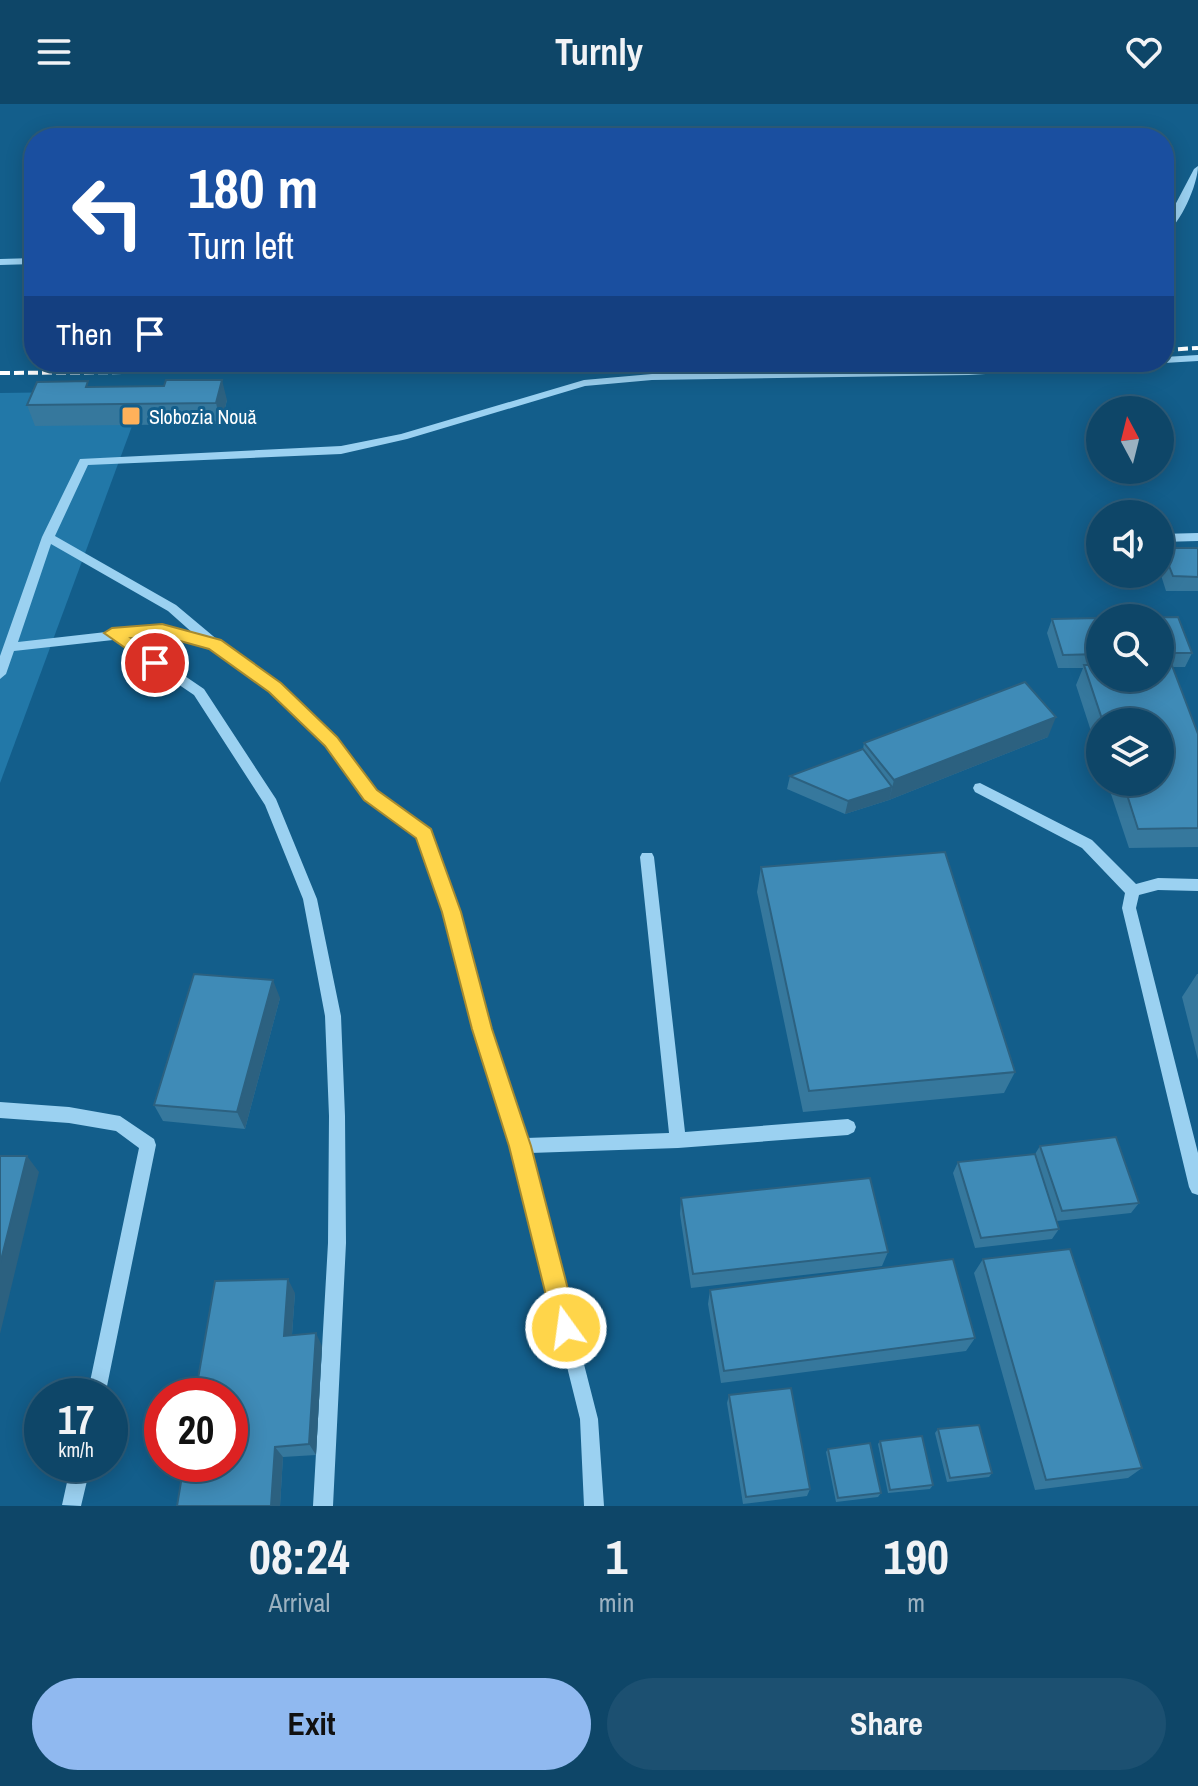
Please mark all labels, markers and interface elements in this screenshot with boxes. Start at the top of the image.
text: Turnly [555,28,643,76]
icon: menu [32,30,76,74]
icon: heart [1122,30,1166,74]
text: 180 m [188,150,318,225]
icon: left [56,160,160,264]
text: Turn left [188,222,294,270]
icon: arrive [128,312,172,356]
text: Then [56,314,112,354]
north arrow [1086,396,1174,484]
map controls [1086,396,1174,796]
place label: Slobozia Nouă [149,403,257,430]
marker: Slobozia Nouă [120,405,142,427]
button: sound [1086,500,1174,588]
button: search [1086,604,1174,692]
pin [121,629,189,697]
icon: arrive [133,641,177,685]
button: layers [1086,708,1174,796]
position arrow [524,1286,608,1370]
speed limit sign: 20 [144,1378,248,1482]
text: 17 [58,1393,94,1446]
text: km/h [58,1436,94,1463]
text: 08:24 [249,1524,350,1589]
text: 1 [606,1524,627,1589]
text: 190 [883,1524,949,1589]
text: Arrival [269,1585,330,1620]
text: min [599,1585,634,1620]
text: m [907,1585,925,1620]
button: Exit [32,1678,591,1770]
button: Share [607,1678,1166,1770]

